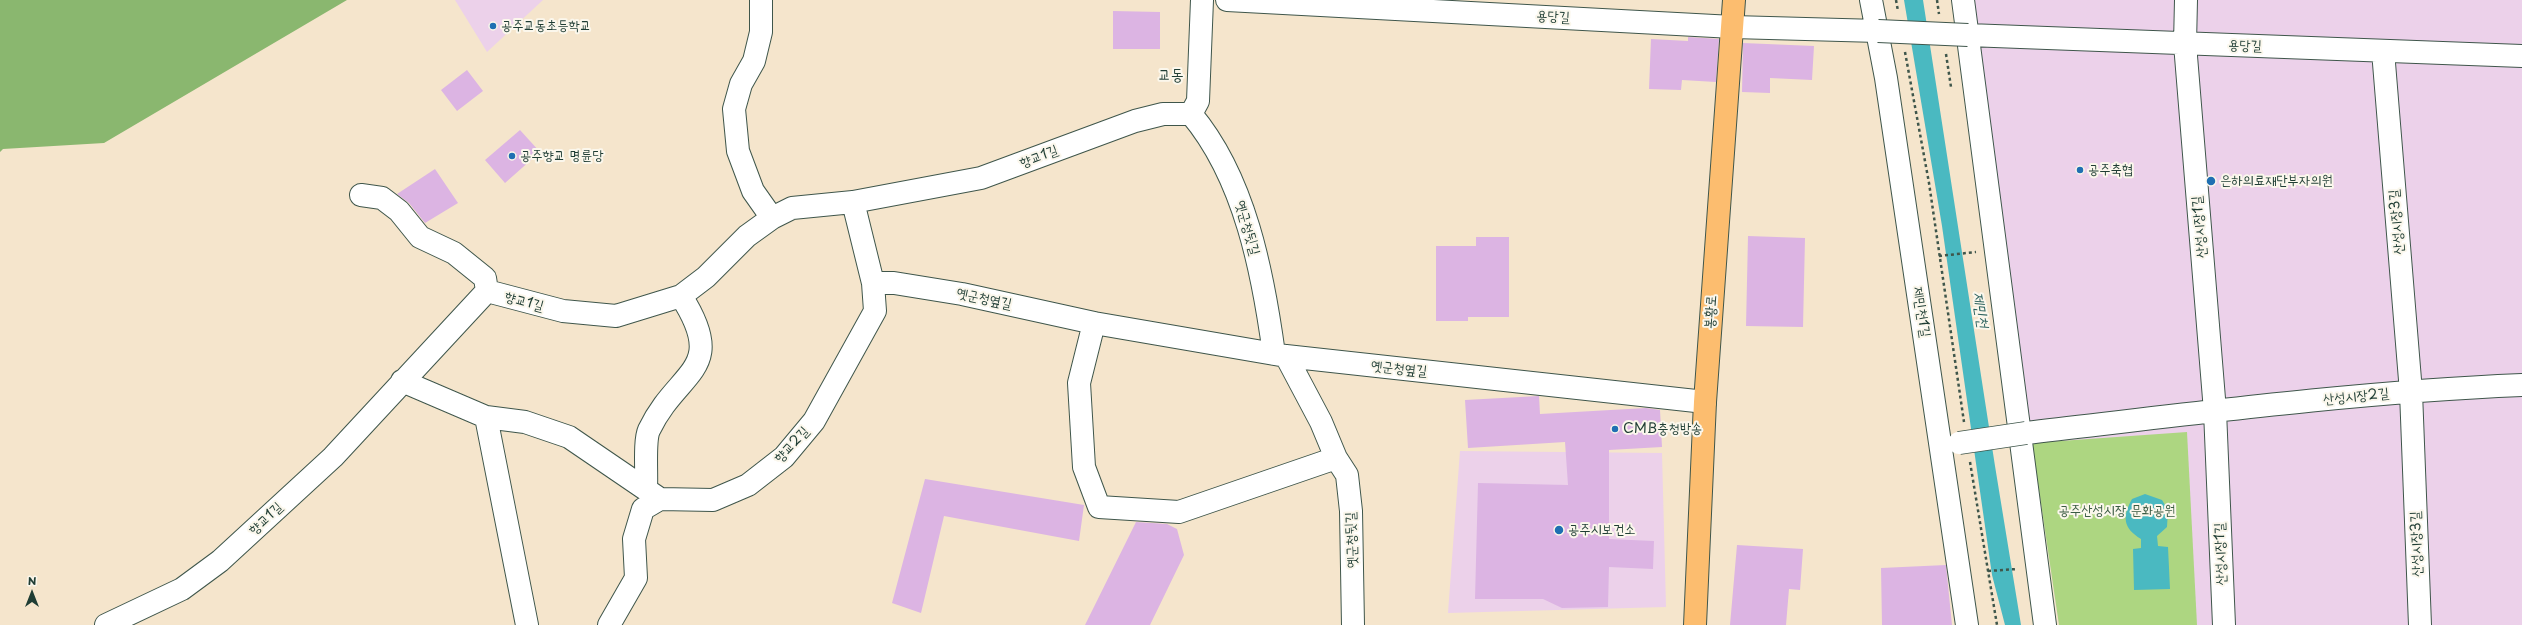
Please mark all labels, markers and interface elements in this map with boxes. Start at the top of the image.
street label: 용당길 [1536,8,1570,26]
place label: 공주교동초등학교 [501,18,591,34]
marker: 공주교동초등학교 [488,21,498,31]
street label: 용당길 [2228,37,2262,55]
district label: 교동 [1158,66,1184,86]
street label: 향교1길 [1017,142,1061,172]
place label: 공주향교 명륜당 [520,148,603,164]
marker: 공주향교 명륜당 [507,151,517,161]
place label: 공주축협 [2088,162,2133,178]
marker: 공주축협 [2075,165,2085,175]
place label: 은하의료재단부자의원 [2220,173,2333,189]
marker: 은하의료재단부자의원 [2205,175,2217,187]
street label: 산성시장3길 [2386,189,2408,255]
street label: 산성시장1길 [2189,195,2211,259]
street label: 옛군청뒷길 [1231,199,1263,257]
street label: 옛군청옆길 [955,285,1013,313]
street label: 제민천1길 [1909,285,1933,339]
street label: 향교1길 [502,289,546,315]
water label: 제민천 [1968,291,1992,329]
street label: 봉황로 [1701,295,1721,329]
street label: 옛군청옆길 [1370,358,1428,380]
street label: 산성시장2길 [2322,385,2390,409]
place label: CMB충청방송 [1623,421,1702,437]
street label: 향교2길 [771,423,813,467]
marker: CMB충청방송 [1610,424,1620,434]
street label: 향교1길 [246,499,286,539]
park label: 공주산성시장 문화공원 [2058,503,2176,519]
street label: 산성시장3길 [2407,511,2427,577]
street label: 옛군청뒷길 [1343,512,1361,568]
place label: 공주시보건소 [1568,522,1636,538]
street label: 산성시장1길 [2212,522,2230,586]
marker: 공주시보건소 [1553,524,1565,536]
text: N [28,572,36,589]
north arrow [12,573,52,613]

